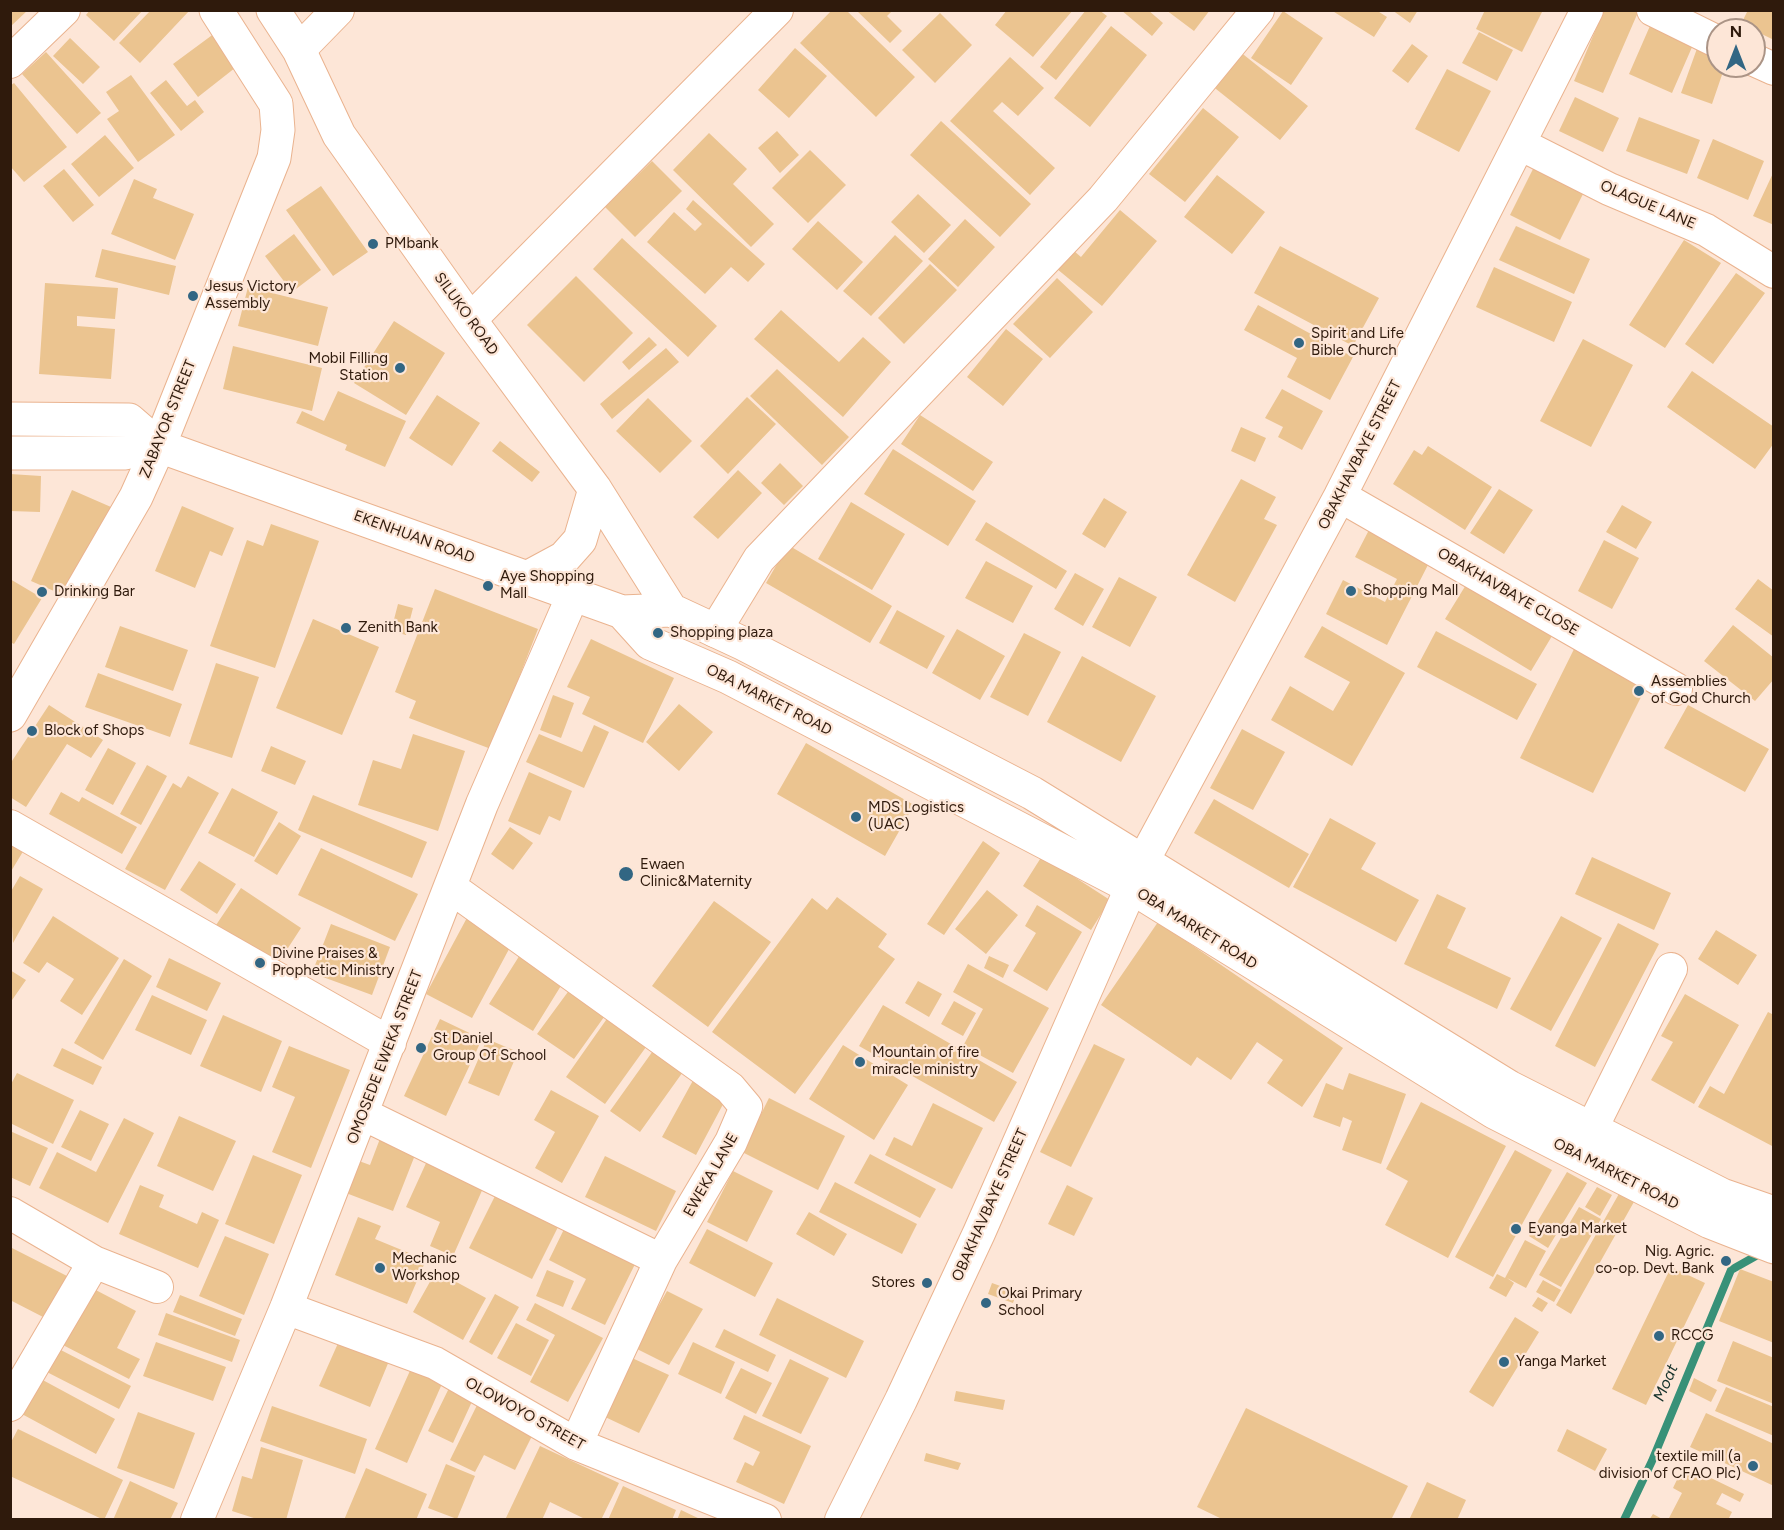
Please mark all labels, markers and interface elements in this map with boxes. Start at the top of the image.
north arrow [1706,18,1766,78]
text: N [1730,22,1742,41]
street label: OLAGUE LANE [1597,177,1699,233]
place label: PMbank [385,235,438,253]
marker: PMbank [366,237,380,251]
street label: SILUKO ROAD [430,269,502,359]
place label: Jesus Victory Assembly [205,278,296,313]
marker: Jesus Victory Assembly [186,289,200,303]
place label: Spirit and Life Bible Church [1311,325,1404,360]
marker: Spirit and Life Bible Church [1292,336,1306,350]
place label: Mobil Filling Station [308,350,388,385]
street label: ZABAYOR STREET [136,357,200,481]
marker: Mobil Filling Station [393,361,407,375]
street label: OBAKHAVBAYE STREET [1315,377,1405,533]
street label: EKENHUAN ROAD [351,507,477,567]
street label: OBAKHAVBAYE CLOSE [1434,544,1582,640]
place label: Aye Shopping Mall [500,568,594,603]
marker: Aye Shopping Mall [481,579,495,593]
place label: Shopping Mall [1363,582,1458,600]
place label: Drinking Bar [54,583,135,601]
marker: Shopping Mall [1344,584,1358,598]
marker: Drinking Bar [35,585,49,599]
place label: Zenith Bank [358,619,438,637]
marker: Zenith Bank [339,621,353,635]
place label: Shopping plaza [670,624,773,642]
marker: Shopping plaza [651,626,665,640]
street label: OBA MARKET ROAD [703,661,835,739]
place label: Assemblies of God Church [1651,673,1751,708]
marker: Assemblies of God Church [1632,684,1646,698]
place label: Block of Shops [44,722,144,740]
marker: Block of Shops [25,724,39,738]
place label: MDS Logistics (UAC) [868,799,964,834]
marker: MDS Logistics (UAC) [849,810,863,824]
place label: Ewaen Clinic&Maternity [640,856,752,891]
marker: Ewaen Clinic&Maternity [617,865,635,883]
street label: OBA MARKET ROAD [1134,885,1260,973]
place label: Divine Praises & Prophetic Ministry [272,945,394,980]
marker: Divine Praises & Prophetic Ministry [253,956,267,970]
street label: OMOSEDE EWEKA STREET [343,967,427,1147]
place label: St Daniel Group Of School [433,1030,546,1065]
marker: St Daniel Group Of School [414,1041,428,1055]
place label: Mountain of fire miracle ministry [872,1044,979,1079]
marker: Mountain of fire miracle ministry [853,1055,867,1069]
street label: OBAKHAVBAYE STREET [948,1126,1032,1284]
street label: EWEKA LANE [680,1130,742,1220]
street label: OBA MARKET ROAD [1550,1135,1682,1213]
place label: Eyanga Market [1528,1220,1627,1238]
marker: Eyanga Market [1509,1222,1523,1236]
place label: Nig. Agric. co-op. Devt. Bank [1595,1243,1714,1278]
place label: Mechanic Workshop [392,1250,460,1285]
marker: Nig. Agric. co-op. Devt. Bank [1719,1254,1733,1268]
marker: Mechanic Workshop [373,1261,387,1275]
place label: Stores [871,1274,915,1292]
marker: Stores [920,1276,934,1290]
place label: Okai Primary School [998,1285,1082,1320]
marker: Okai Primary School [979,1296,993,1310]
place label: RCCG [1671,1327,1713,1345]
marker: RCCG [1652,1329,1666,1343]
place label: Yanga Market [1516,1353,1607,1371]
marker: Yanga Market [1497,1355,1511,1369]
water label: Moat [1650,1362,1682,1404]
street label: OLOWOYO STREET [462,1374,588,1454]
place label: textile mill (a division of CFAO Plc) [1599,1448,1741,1483]
marker: textile mill (a division of CFAO Plc) [1746,1459,1760,1473]

